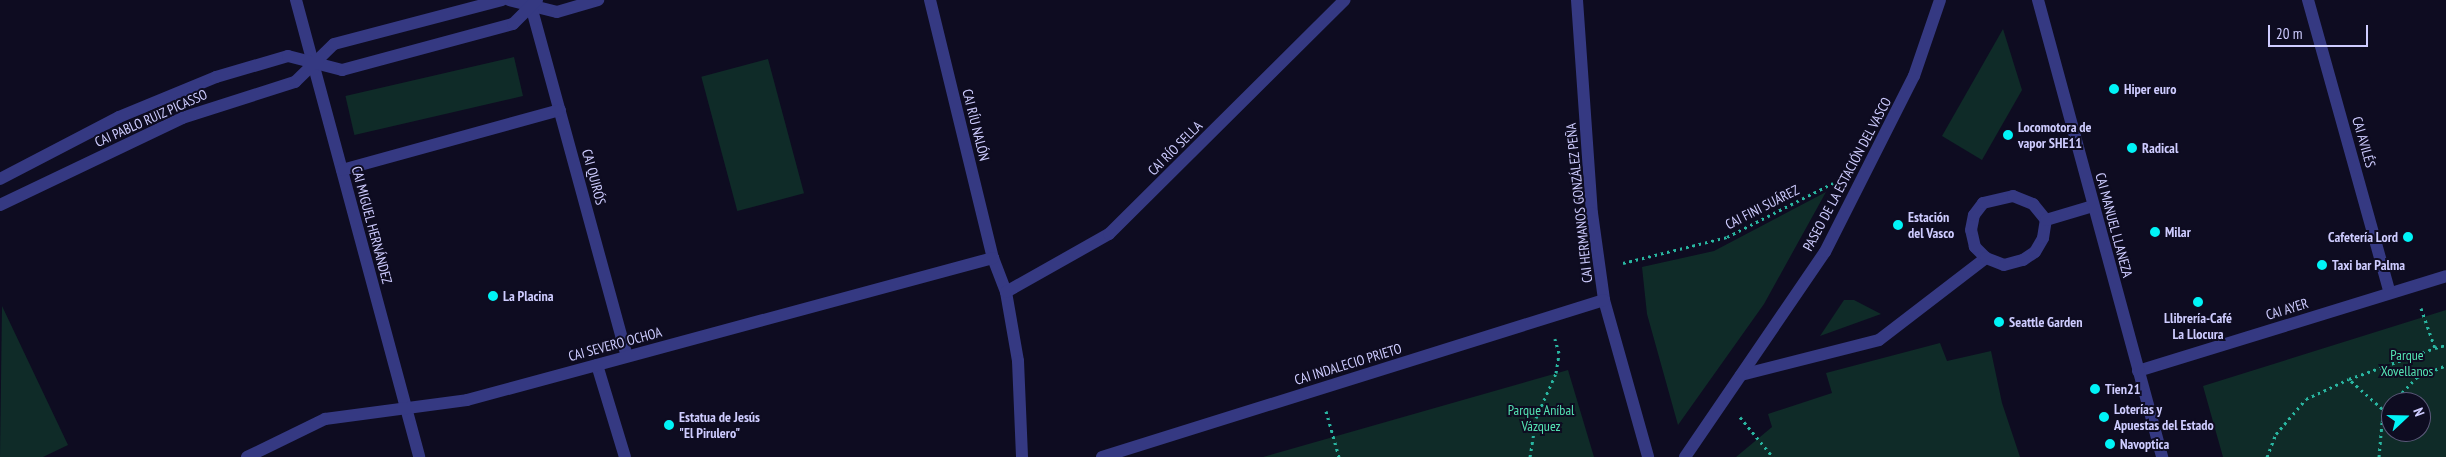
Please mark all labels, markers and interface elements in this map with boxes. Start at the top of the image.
scale bar [2271,15,2371,47]
text: 20 m [2276,24,2302,43]
place label: Hiper euro [2124,81,2176,97]
marker: Hiper euro [2108,83,2120,95]
street label: CAI PABLO RUIZ PICASSO [92,86,210,150]
street label: CAI RÍU NALÓN [959,87,993,163]
street label: PASEO DE LA ESTACIÓN DEL VASCO [1799,94,1895,254]
street label: CAI AVILÉS [2349,114,2379,170]
street label: CAI RÍO SELLA [1144,117,1206,179]
place label: Locomotora de vapor SHE11 [2018,119,2092,152]
street label: CAI HERMANOS GONZÁLEZ PEÑA [1562,122,1596,284]
marker: Locomotora de vapor SHE11 [2002,129,2014,141]
place label: Radical [2142,140,2178,156]
marker: Radical [2126,142,2138,154]
street label: CAI QUIRÓS [578,147,610,207]
street label: CAI MIGUEL HERNÁNDEZ [348,164,396,286]
street label: CAI MANUEL LLANEZA [2092,170,2136,280]
street label: CAI FINI SUÁREZ [1722,181,1802,233]
place label: Estación del Vasco [1908,209,1954,242]
marker: Estación del Vasco [1892,219,1904,231]
place label: Milar [2165,224,2191,240]
marker: Milar [2149,226,2161,238]
place label: Cafetería Lord [2328,229,2398,245]
marker: Cafetería Lord [2402,231,2414,243]
place label: Taxi bar Palma [2332,257,2405,273]
marker: Taxi bar Palma [2316,259,2328,271]
place label: La Placina [503,288,554,304]
marker: La Placina [487,290,499,302]
street label: CAI AYER [2264,295,2310,323]
marker: Llibrería-Café La Llocura [2192,296,2204,308]
place label: Llibrería-Café La Llocura [2164,310,2232,342]
place label: Seattle Garden [2009,314,2083,330]
marker: Seattle Garden [1993,316,2005,328]
street label: CAI SEVERO OCHOA [566,323,664,365]
street label: CAI INDALECIO PRIETO [1292,340,1404,388]
park label: Parque Xovellanos [2381,347,2433,380]
place label: Tien21 [2105,381,2140,397]
marker: Tien21 [2089,383,2101,395]
north arrow [2381,392,2431,442]
place label: Loterías y Apuestas del Estado [2114,401,2214,434]
park label: Parque Aníbal Vázquez [1508,402,1574,434]
text: N [2409,405,2429,419]
place label: Estatua de Jesús "El Pirulero" [679,409,760,442]
marker: Loterías y Apuestas del Estado [2098,411,2110,423]
marker: Estatua de Jesús "El Pirulero" [663,419,675,431]
place label: Navoptica [2120,436,2169,452]
marker: Navoptica [2104,438,2116,450]

